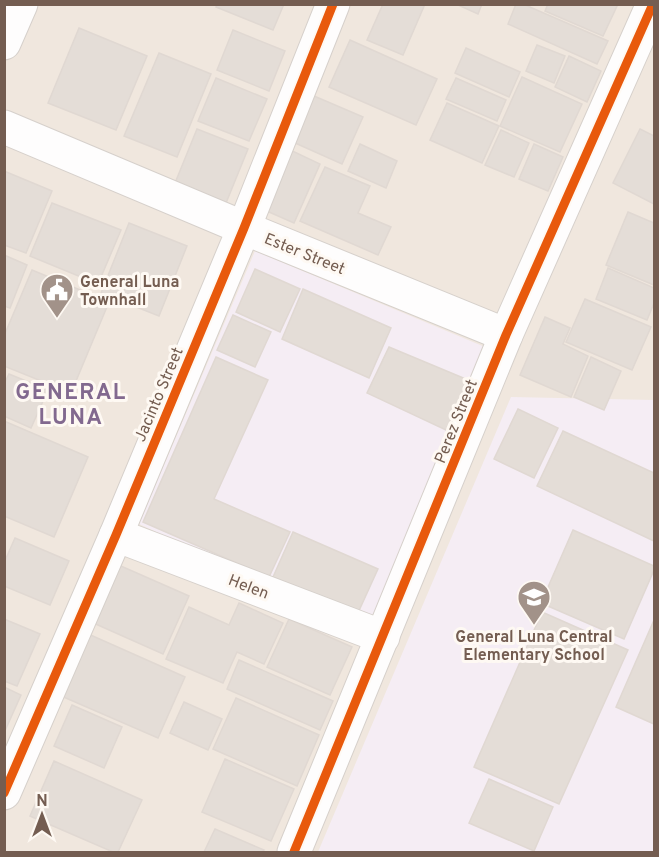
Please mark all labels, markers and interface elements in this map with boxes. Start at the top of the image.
street label: Ester Street [261,230,348,280]
public building icon: General Luna Townhall [39,272,75,319]
place label: General Luna Townhall [80,273,179,311]
street label: Jacinto Street [131,344,189,445]
street label: Perez Street [431,377,483,467]
district label: GENERAL LUNA [15,380,127,432]
street label: Helen [225,571,271,605]
school or university icon: General Luna Central Elementary School [516,579,552,626]
place label: General Luna Central Elementary School [455,628,613,666]
north arrow [12,785,72,845]
text: N [36,792,48,812]

